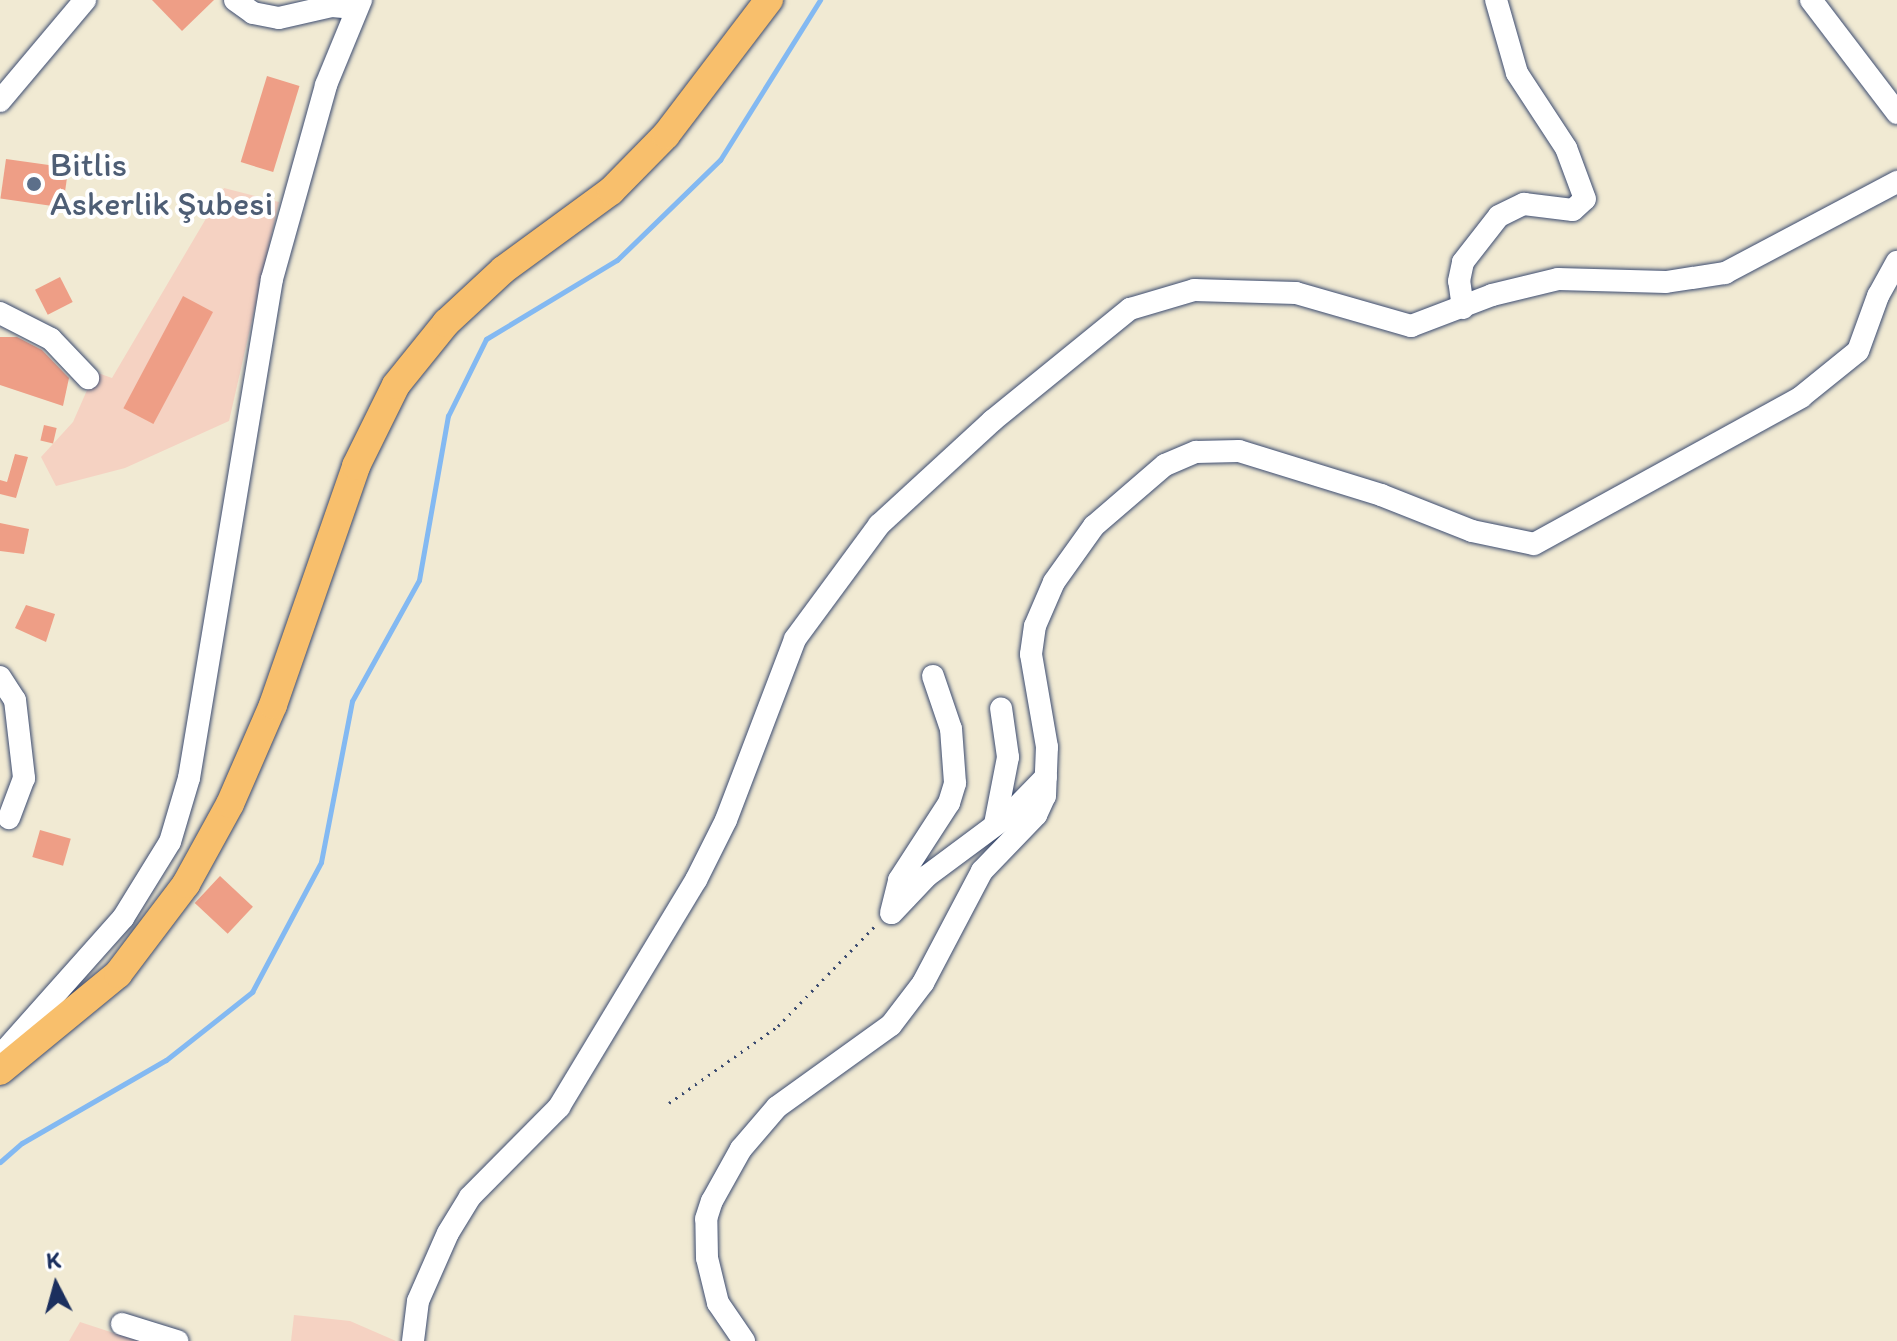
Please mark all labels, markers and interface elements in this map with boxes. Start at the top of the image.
place label: Bitlis Askerlik Şubesi [50,144,273,224]
marker: Bitlis Askerlik Şubesi [25,175,43,193]
north arrow [16,1245,96,1325]
text: K [45,1246,62,1275]

